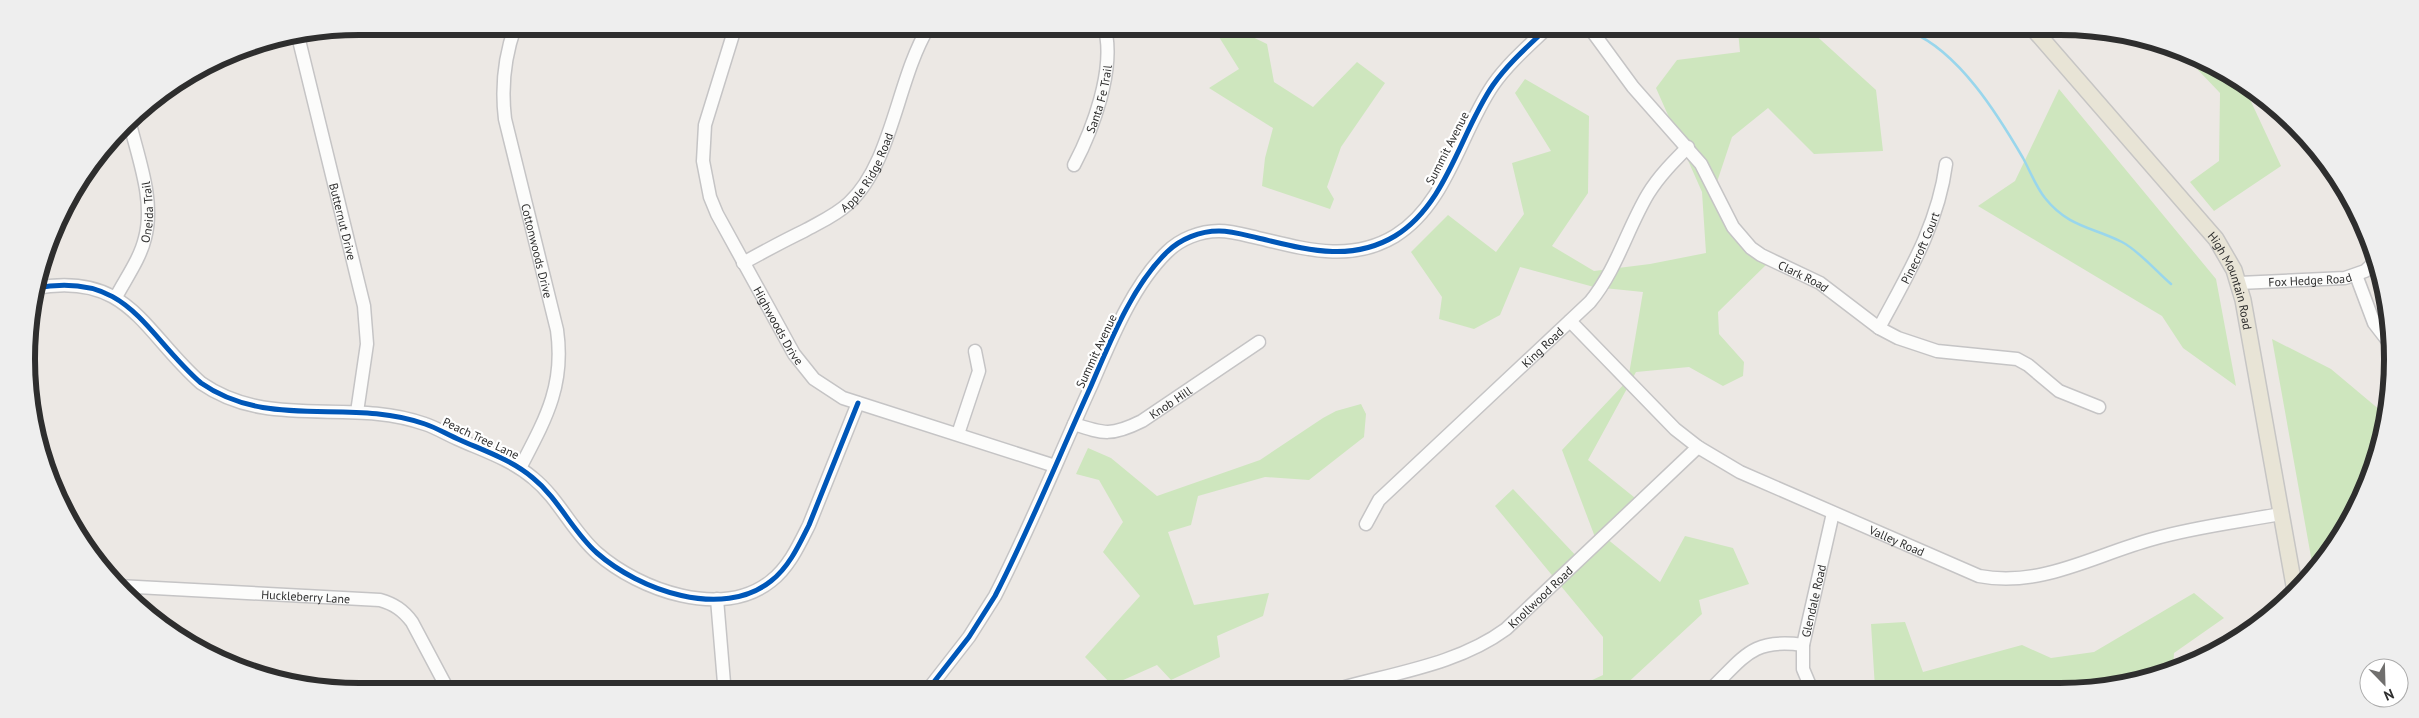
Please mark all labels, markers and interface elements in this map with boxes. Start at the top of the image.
street label: Santa Fe Trail [1082,64,1114,135]
street label: Summit Avenue [1422,109,1472,187]
street label: Apple Ridge Road [837,130,896,215]
street label: Oneida Trail [137,180,156,244]
street label: Butternut Drive [327,181,360,262]
street label: Cottonwoods Drive [519,202,556,300]
street label: Pinecroft Court [1897,210,1942,286]
street label: High Mountain Road [2205,228,2256,331]
street label: Clark Road [1776,257,1832,295]
street label: Fox Hedge Road [2268,269,2354,289]
street label: Highwoods Drive [751,284,807,368]
street label: Summit Avenue [1072,312,1120,390]
street label: King Road [1518,324,1566,370]
street label: Knob Hill [1146,382,1195,422]
street label: Peach Tree Lane [440,414,522,462]
street label: Valley Road [1866,521,1927,559]
street label: Knollwood Road [1504,563,1575,631]
street label: Glendale Road [1798,563,1829,639]
street label: Huckleberry Lane [261,586,351,606]
north arrow [2359,658,2409,708]
text: N [2381,685,2397,705]

